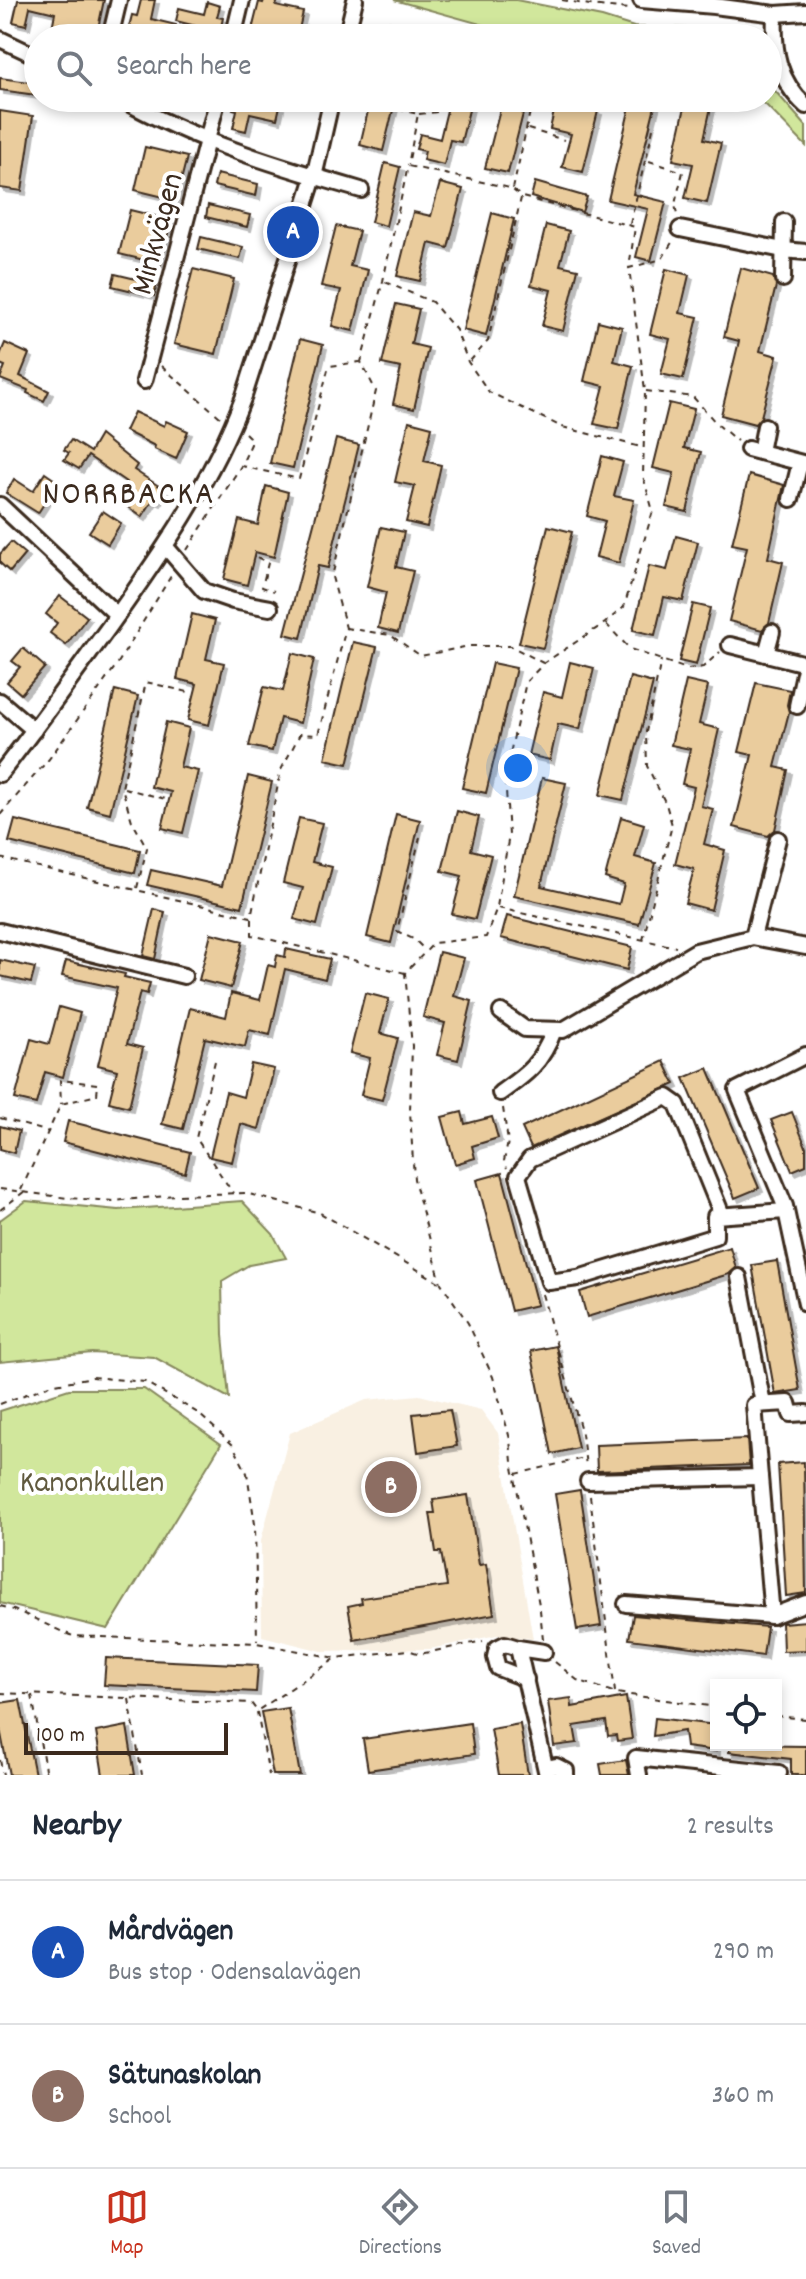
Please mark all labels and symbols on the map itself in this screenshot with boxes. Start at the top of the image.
street label: Minkvägen [121,168,198,300]
pin: A [267,202,319,262]
district label: NORRBACKA [42,472,216,521]
your location [498,748,538,788]
pin: B [365,1457,417,1517]
park label: Kanonkullen [20,1462,164,1508]
scale bar [24,1719,228,1755]

